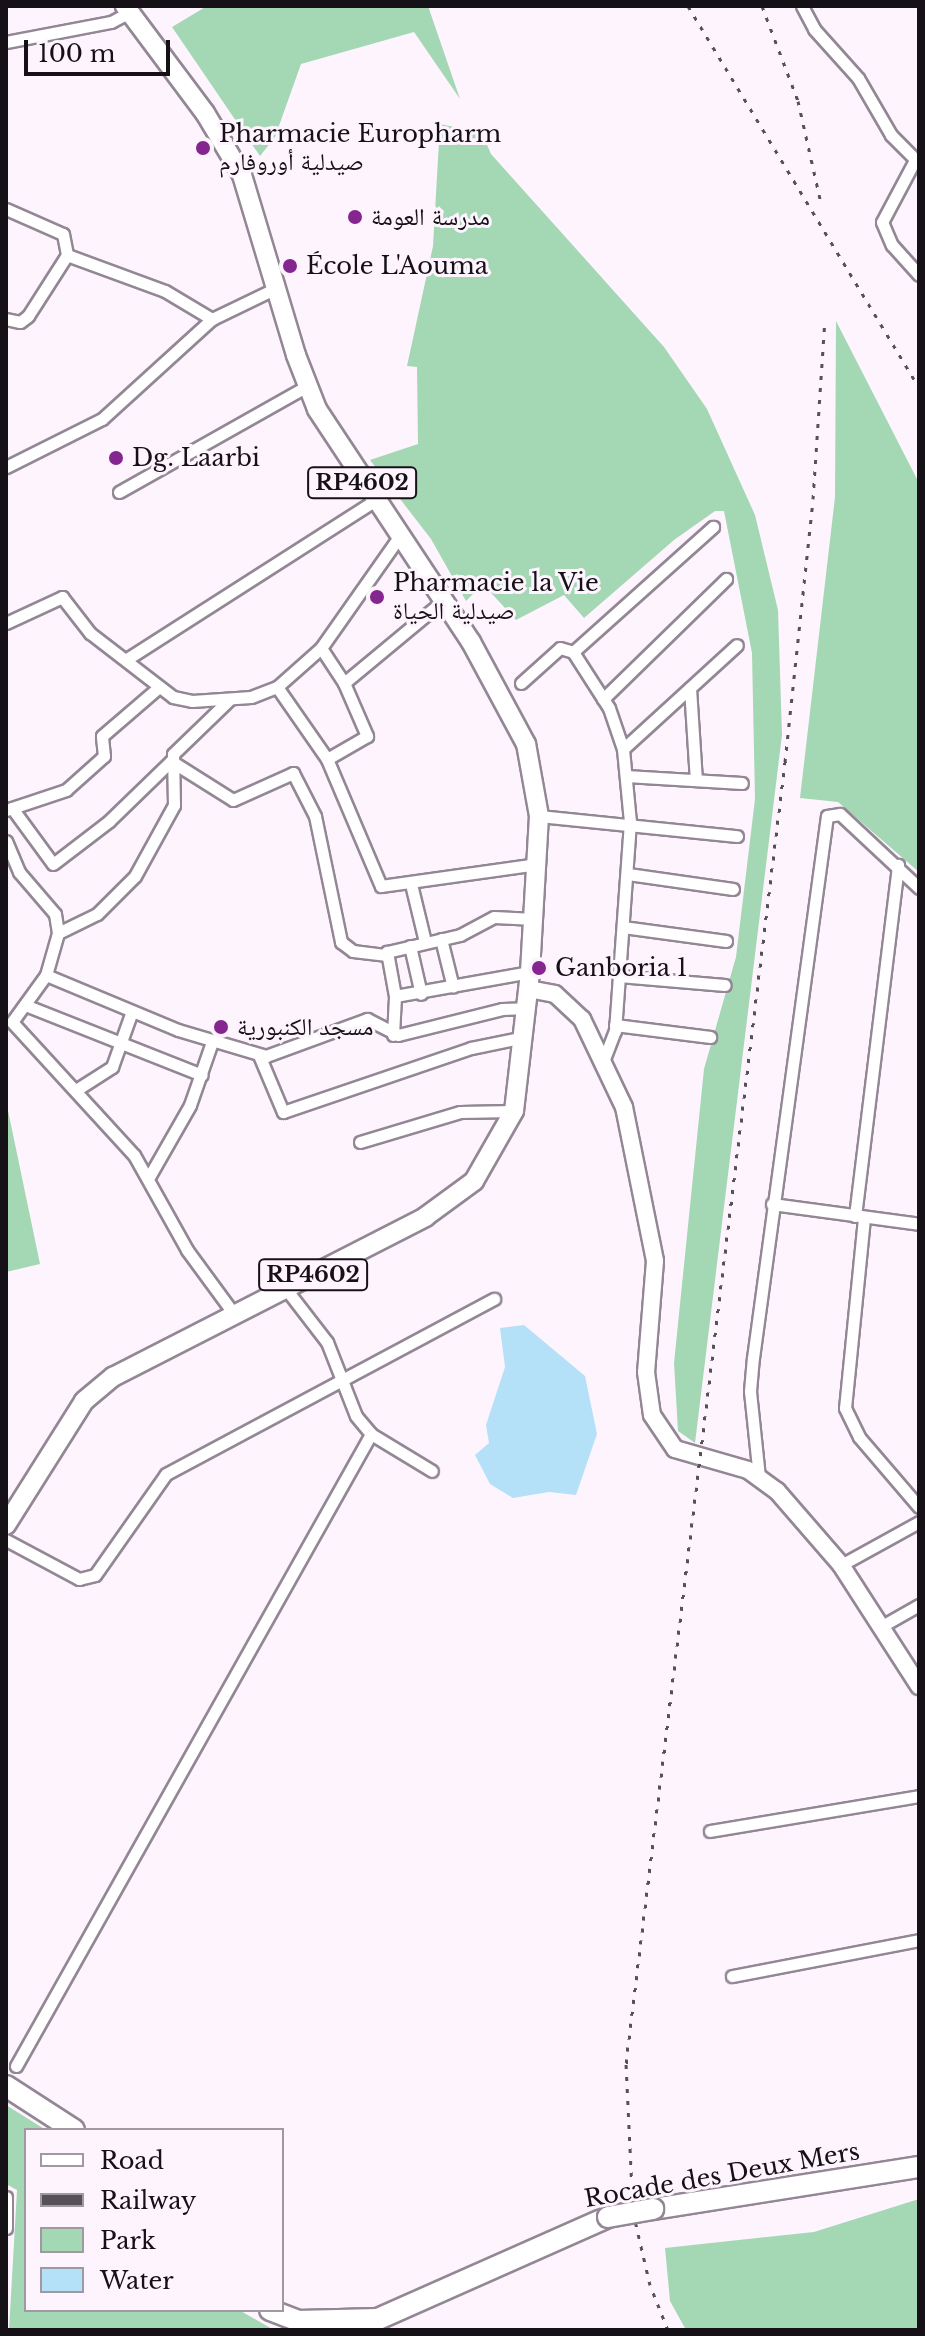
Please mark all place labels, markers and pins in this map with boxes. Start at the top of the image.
place label: Pharmacie Europharm صيدلية أوروفارم [219,120,501,176]
marker: Pharmacie Europharm صيدلية أوروفارم [194,139,212,157]
place label: مدرسة العومة [371,203,490,231]
marker: مدرسة العومة [346,208,364,226]
place label: École L'Aouma [306,252,488,280]
marker: École L'Aouma [281,257,299,275]
place label: Dg. Laarbi [132,444,260,472]
marker: Dg. Laarbi [107,449,125,467]
place label: Pharmacie la Vie صيدلية الحياة [393,569,600,625]
marker: Pharmacie la Vie صيدلية الحياة [368,588,386,606]
place label: Ganboria 1 [555,954,688,982]
marker: Ganboria 1 [530,959,548,977]
place label: مسجد الكنبورية [237,1013,374,1041]
marker: مسجد الكنبورية [212,1018,230,1036]

